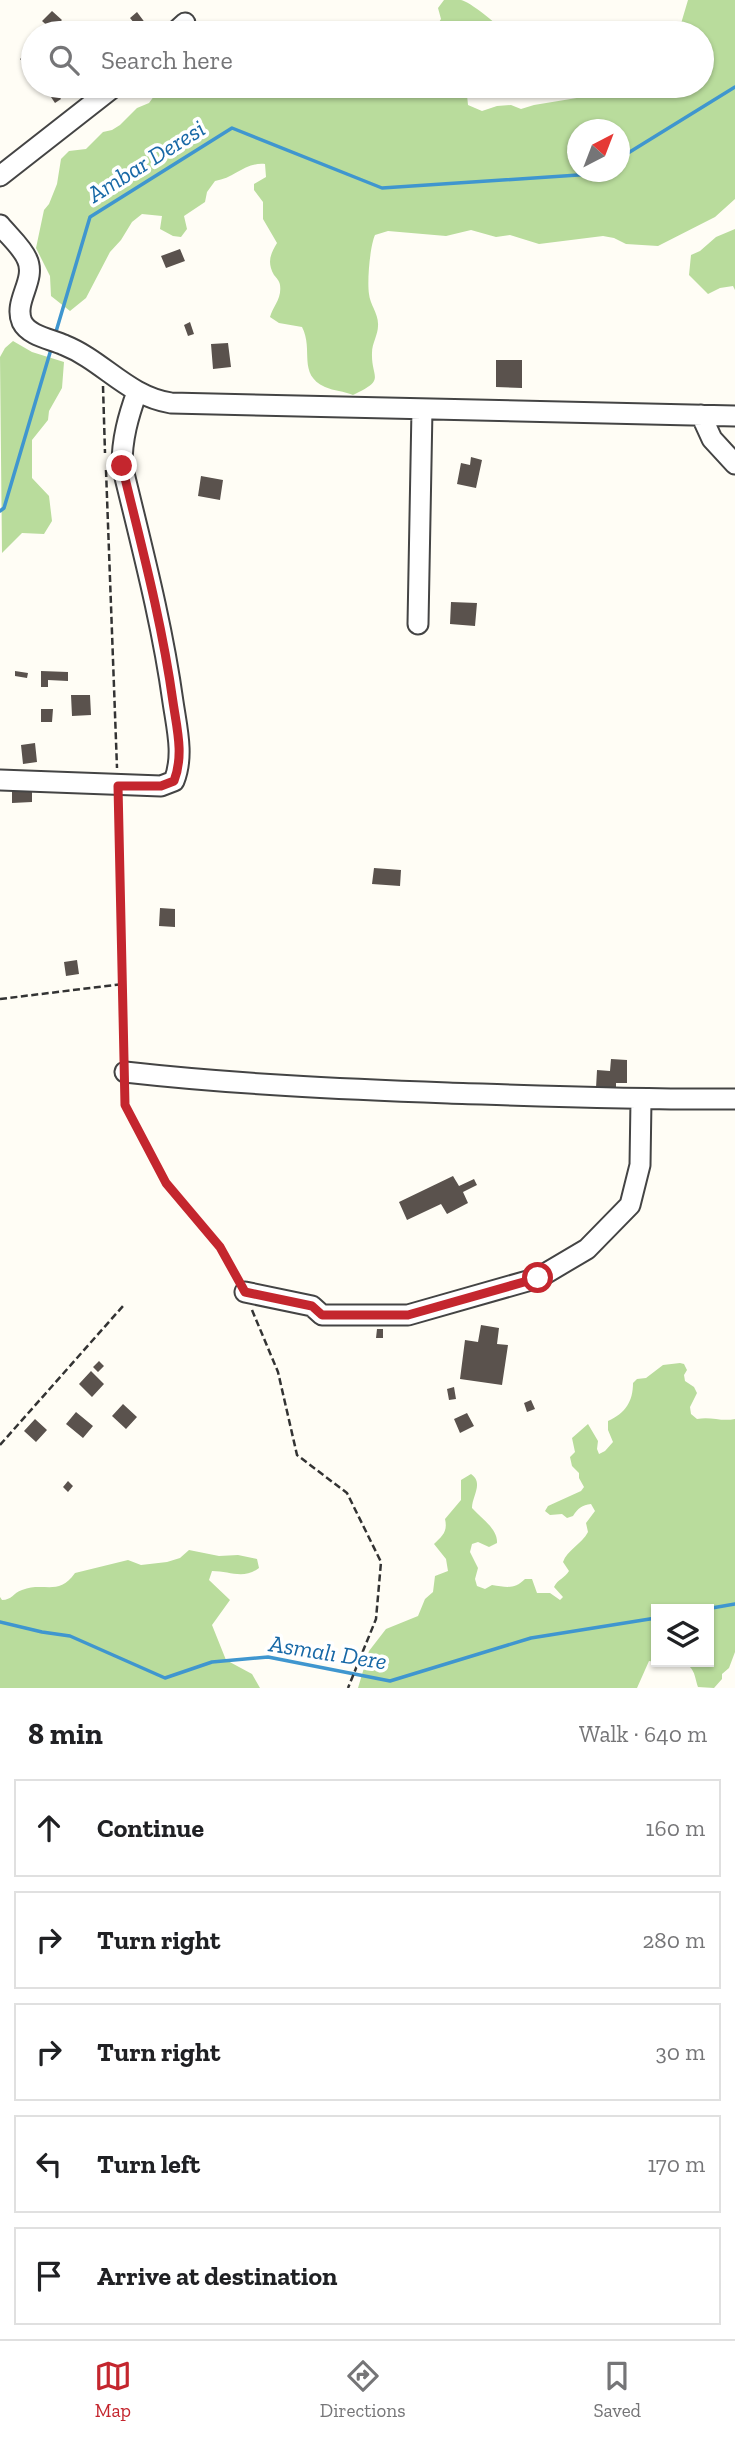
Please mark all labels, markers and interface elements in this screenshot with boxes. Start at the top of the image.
search box [21,21,714,98]
icon: search [45,41,83,79]
text: Search here [101,44,233,76]
water label: Ambar Deresi [81,113,210,209]
north arrow [567,119,630,182]
route end [106,450,137,481]
route start [522,1262,553,1293]
map controls [651,1604,714,1667]
button: layers [651,1604,714,1667]
water label: Asmalı Dere [266,1628,389,1676]
text: 8 min [28,1716,103,1752]
text: Walk · 640 m [579,1720,707,1748]
icon: ahead [30,1809,68,1847]
text: Continue [97,1812,204,1844]
text: 160 m [646,1814,705,1842]
icon: right [30,1921,68,1959]
text: Turn right [97,1924,220,1956]
text: 280 m [642,1926,705,1954]
icon: right [30,2033,68,2071]
text: Turn right [97,2036,220,2068]
text: 30 m [655,2038,705,2066]
icon: left [30,2145,68,2183]
text: Turn left [97,2148,200,2180]
text: 170 m [647,2150,705,2178]
icon: arrive [30,2257,68,2295]
text: Arrive at destination [97,2260,337,2292]
tab: Map [94,2357,132,2422]
tab: Directions [320,2357,406,2422]
tab: Saved [593,2357,641,2422]

